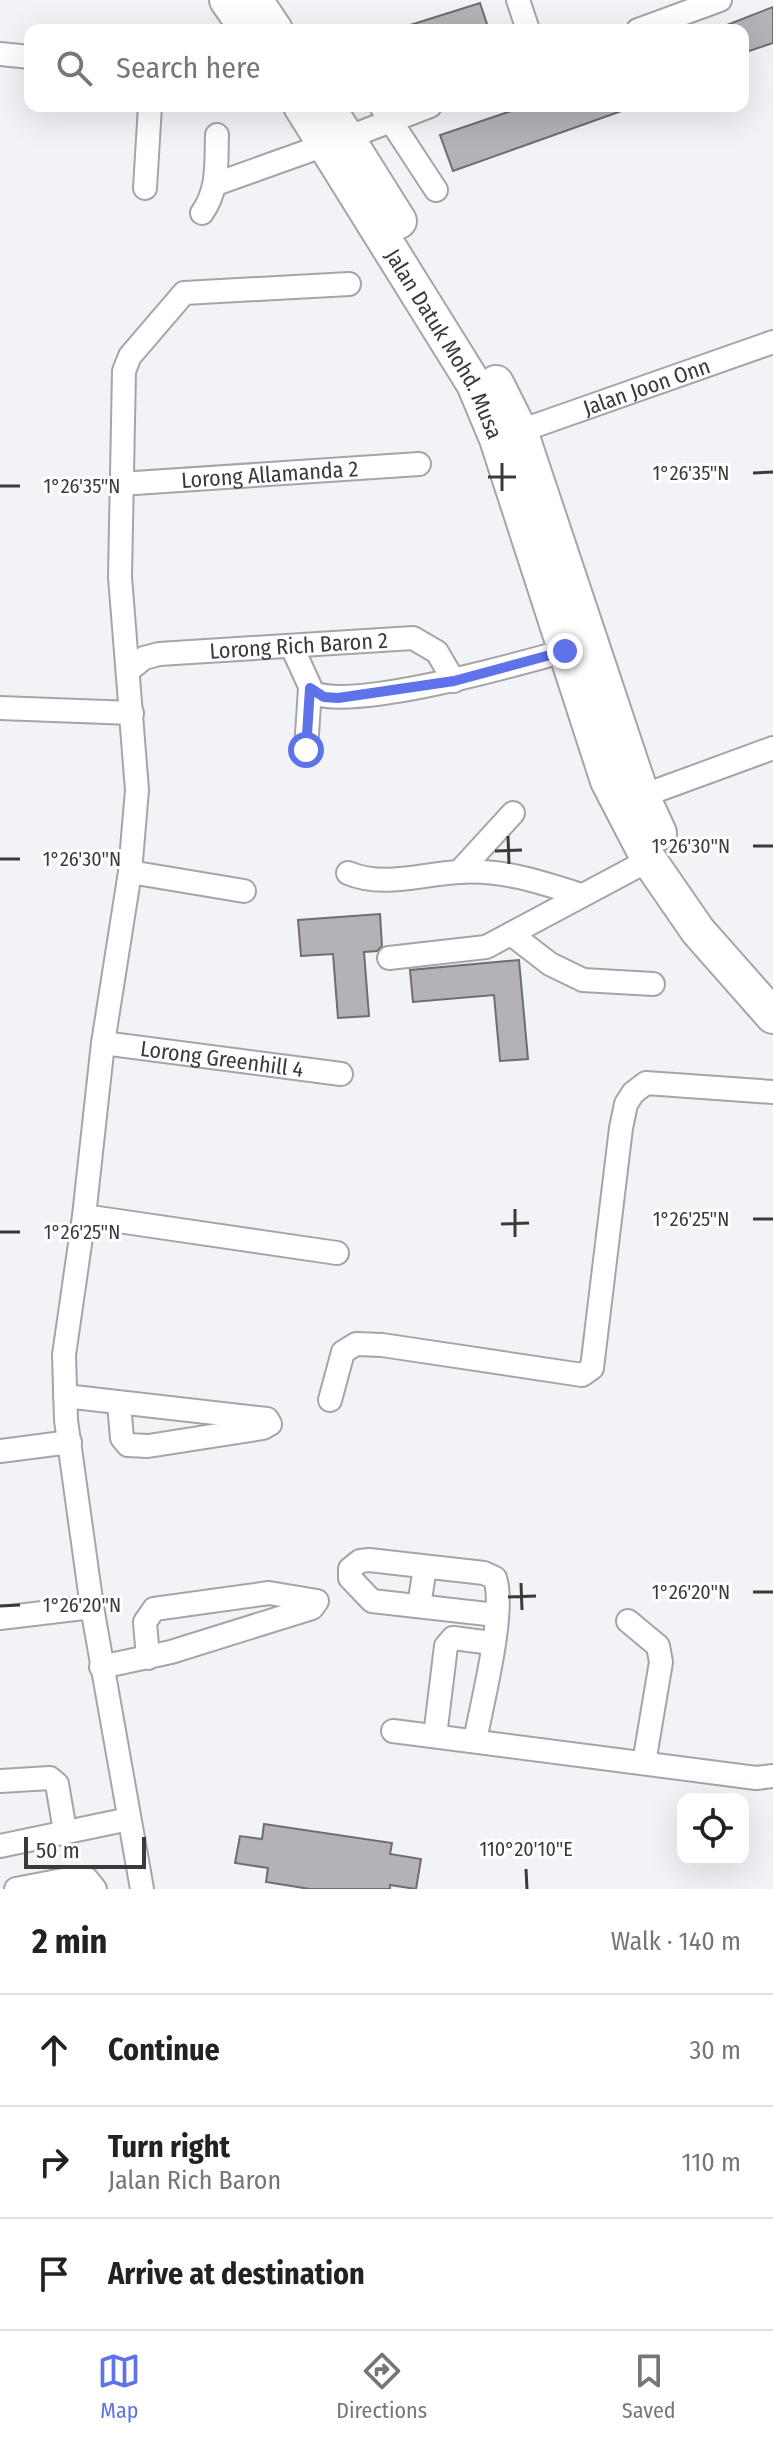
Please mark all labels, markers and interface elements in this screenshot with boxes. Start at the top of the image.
search box [24,24,749,112]
icon: search [52,46,96,90]
text: Search here [116,50,261,86]
street label: Jalan Datuk Mohd. Musa [379,244,508,443]
street label: Jalan Joon Onn [579,352,714,422]
street label: Lorong Allamanda 2 [180,455,359,494]
text: 1°26'35"N [653,461,729,485]
text: 1°26'35"N [44,474,120,498]
street label: Lorong Rich Baron 2 [209,627,388,665]
route end [547,633,583,669]
route start [288,732,324,768]
text: 1°26'30"N [652,834,730,858]
text: 1°26'30"N [43,847,121,871]
street label: Lorong Greenhill 4 [139,1035,305,1083]
text: 1°26'25"N [653,1207,729,1231]
text: 1°26'25"N [44,1220,120,1244]
text: 1°26'20"N [652,1580,730,1604]
text: 1°26'20"N [43,1593,121,1617]
map controls [677,1793,749,1865]
button: locate [677,1793,749,1865]
scale bar [24,1833,146,1869]
text: 50 m [36,1837,80,1864]
text: 110°20'10"E [479,1837,573,1861]
text: 2 min [32,1921,107,1962]
text: Walk · 140 m [611,1926,741,1957]
icon: ahead [32,2028,76,2072]
text: Continue [108,2032,220,2068]
text: 30 m [690,2035,741,2066]
text: Turn right [108,2129,230,2165]
icon: right [32,2140,76,2184]
text: 110 m [681,2147,741,2178]
text: Jalan Rich Baron [108,2165,281,2196]
icon: arrive [32,2252,76,2296]
text: Arrive at destination [108,2256,365,2292]
tab: Map [97,2349,141,2424]
tab: Directions [336,2349,427,2424]
tab: Saved [622,2349,676,2424]

